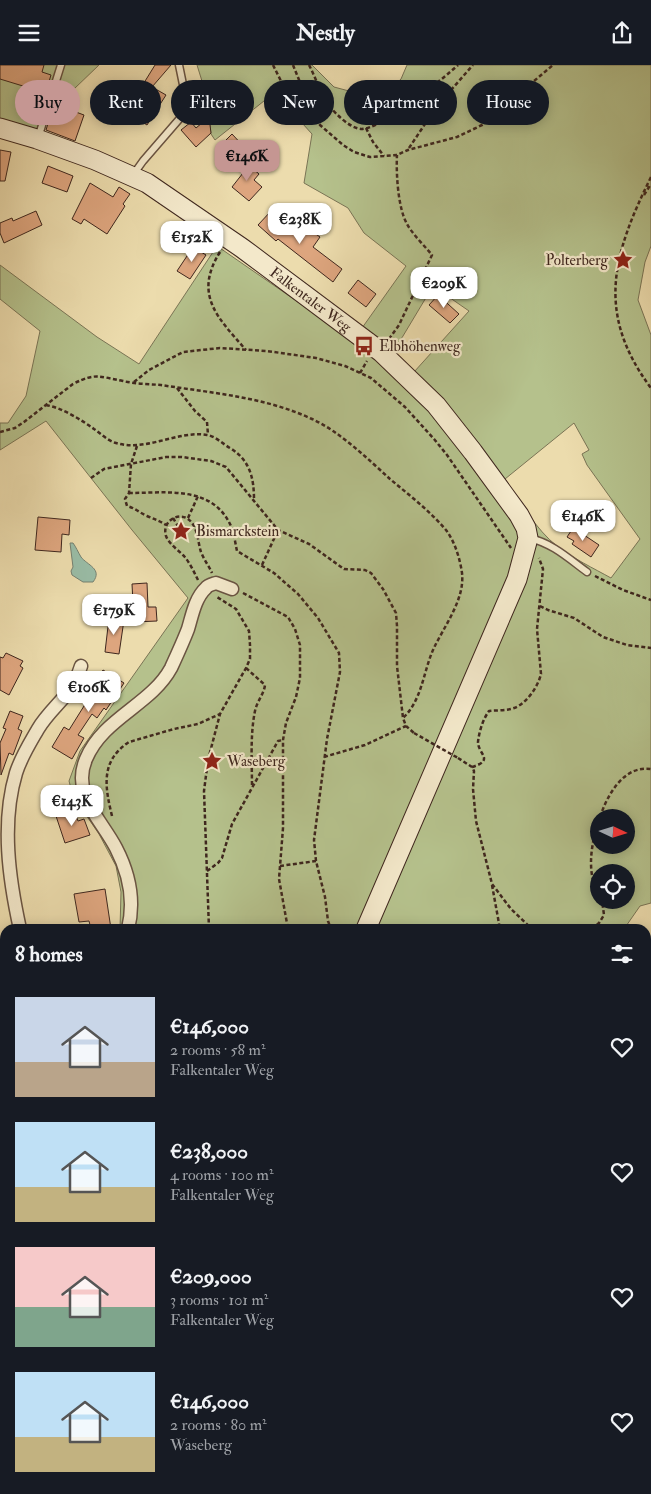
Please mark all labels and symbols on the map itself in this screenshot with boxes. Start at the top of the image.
pin: €146K [212,139,282,182]
pin: €238K [265,203,335,245]
pin: €152K [157,221,227,263]
place icon: Polterberg [612,249,634,271]
place label: Polterberg [545,251,609,270]
street label: Falkentaler Weg [266,263,356,337]
pin: €209K [409,267,479,309]
bus stop icon: Elbhöhenweg [353,335,375,357]
place label: Elbhöhenweg [379,337,461,356]
pin: €146K [548,499,618,542]
place icon: Bismarckstein [170,520,192,542]
place label: Bismarckstein [196,522,280,541]
pin: €179K [79,593,149,636]
pin: €106K [54,671,124,713]
place icon: Waseberg [201,750,223,772]
place label: Waseberg [226,752,286,771]
pin: €143K [37,785,107,827]
north arrow [590,809,635,854]

